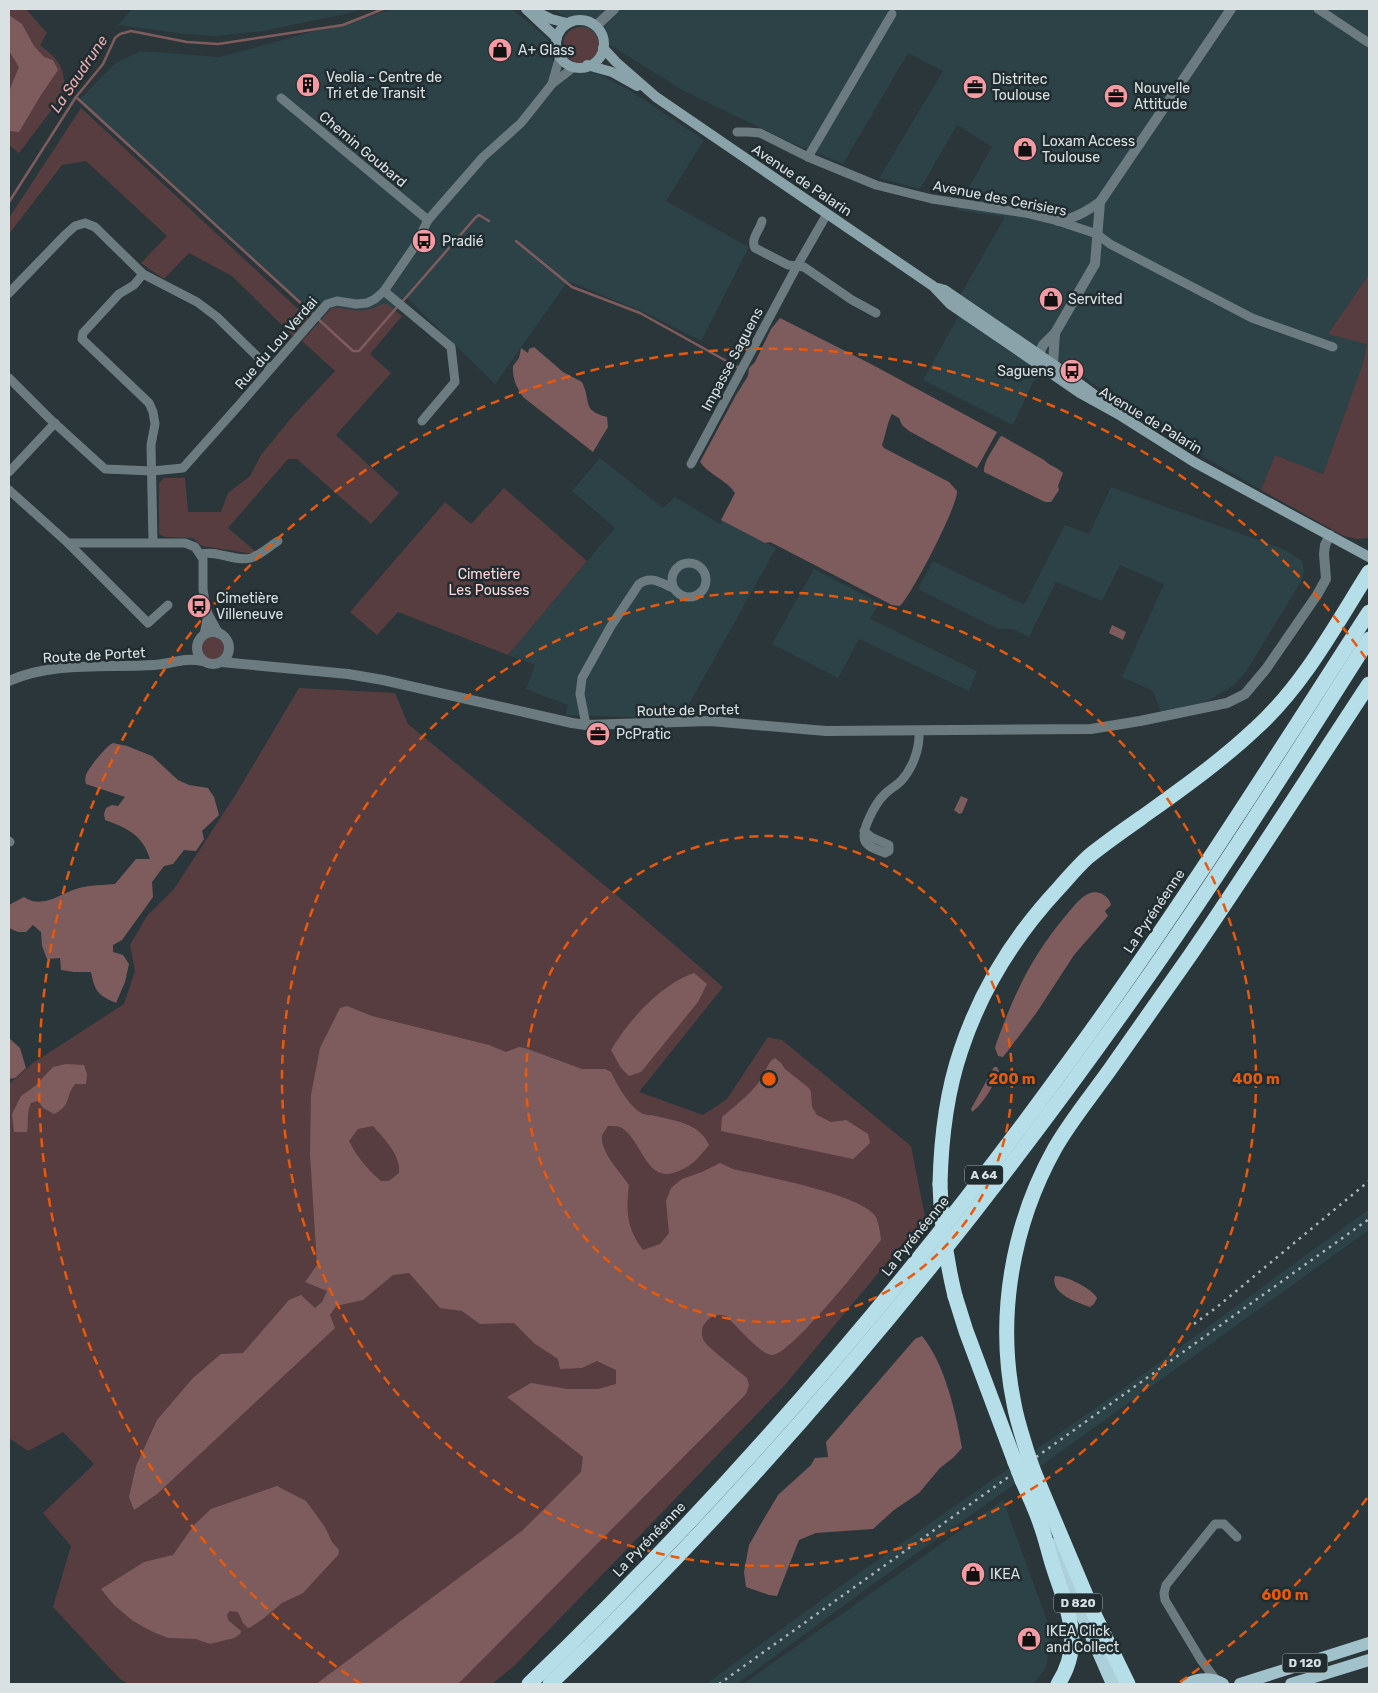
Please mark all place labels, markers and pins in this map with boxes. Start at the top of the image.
shop icon: A+ Glass [487,37,513,63]
place label: A+ Glass [518,42,574,59]
place label: Veolia - Centre de Tri et de Transit [326,69,442,102]
place label: Distritec Toulouse [992,71,1050,104]
building icon: Veolia - Centre de Tri et de Transit [295,72,321,98]
office icon: Distritec Toulouse [962,74,988,100]
place label: Nouvelle Attitude [1134,80,1190,113]
office icon: Nouvelle Attitude [1103,83,1129,109]
place label: Loxam Access Toulouse [1042,133,1135,166]
shop icon: Loxam Access Toulouse [1012,136,1038,162]
bus stop icon: Pradié [411,228,437,254]
place label: Pradié [442,233,484,250]
shop icon: Servited [1038,286,1064,312]
place label: Servited [1068,291,1123,308]
bus stop icon: Saguens [1059,358,1085,384]
place label: Saguens [997,363,1054,380]
place label: Cimetière Villeneuve [216,590,283,623]
bus stop icon: Cimetière Villeneuve [186,593,212,619]
office icon: PcPratic [585,721,611,747]
place label: PcPratic [616,726,671,743]
centre of rings [760,1070,778,1088]
shop icon: IKEA [960,1561,986,1587]
place label: IKEA [990,1566,1021,1583]
place label: IKEA Click and Collect [1046,1623,1120,1656]
shop icon: IKEA Click and Collect [1016,1626,1042,1652]

